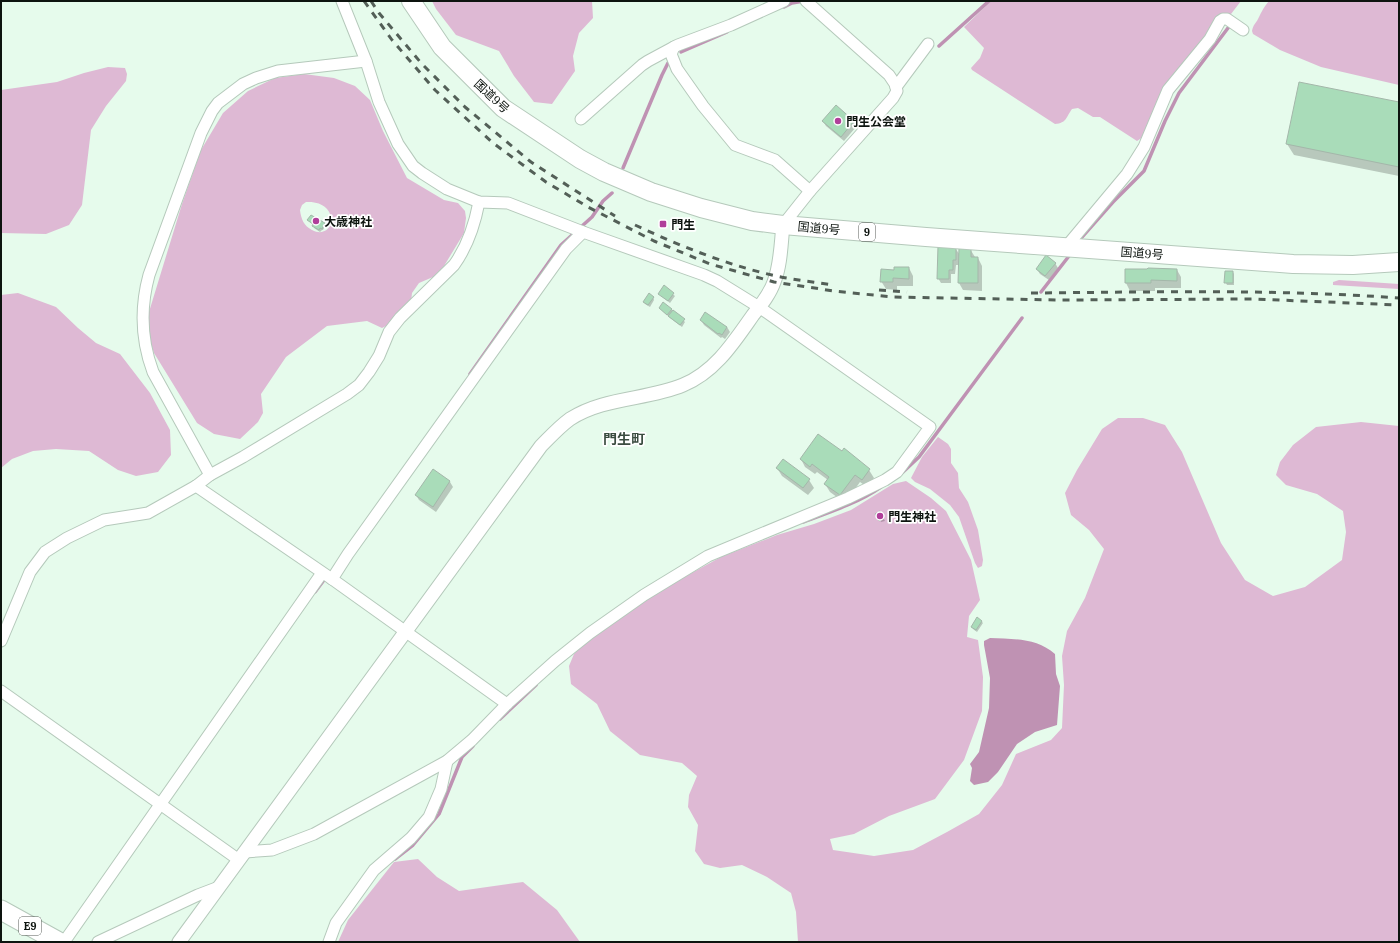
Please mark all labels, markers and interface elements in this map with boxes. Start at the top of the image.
street label: 国道9号 [471,76,513,116]
place label: 門生公会堂 [846,114,906,129]
marker: 門生公会堂 [833,116,843,126]
place label: 大歳神社 [324,214,372,229]
marker: 大歳神社 [311,216,321,226]
place label: 門生 [671,217,695,232]
marker: 門生 [658,219,668,229]
street label: 国道9号 [797,219,841,237]
road number: 9 [859,223,875,241]
street label: 国道9号 [1120,244,1164,262]
district label: 門生町 [603,430,645,448]
place label: 門生神社 [888,509,936,524]
marker: 門生神社 [875,511,885,521]
road number: E9 [19,917,41,935]

